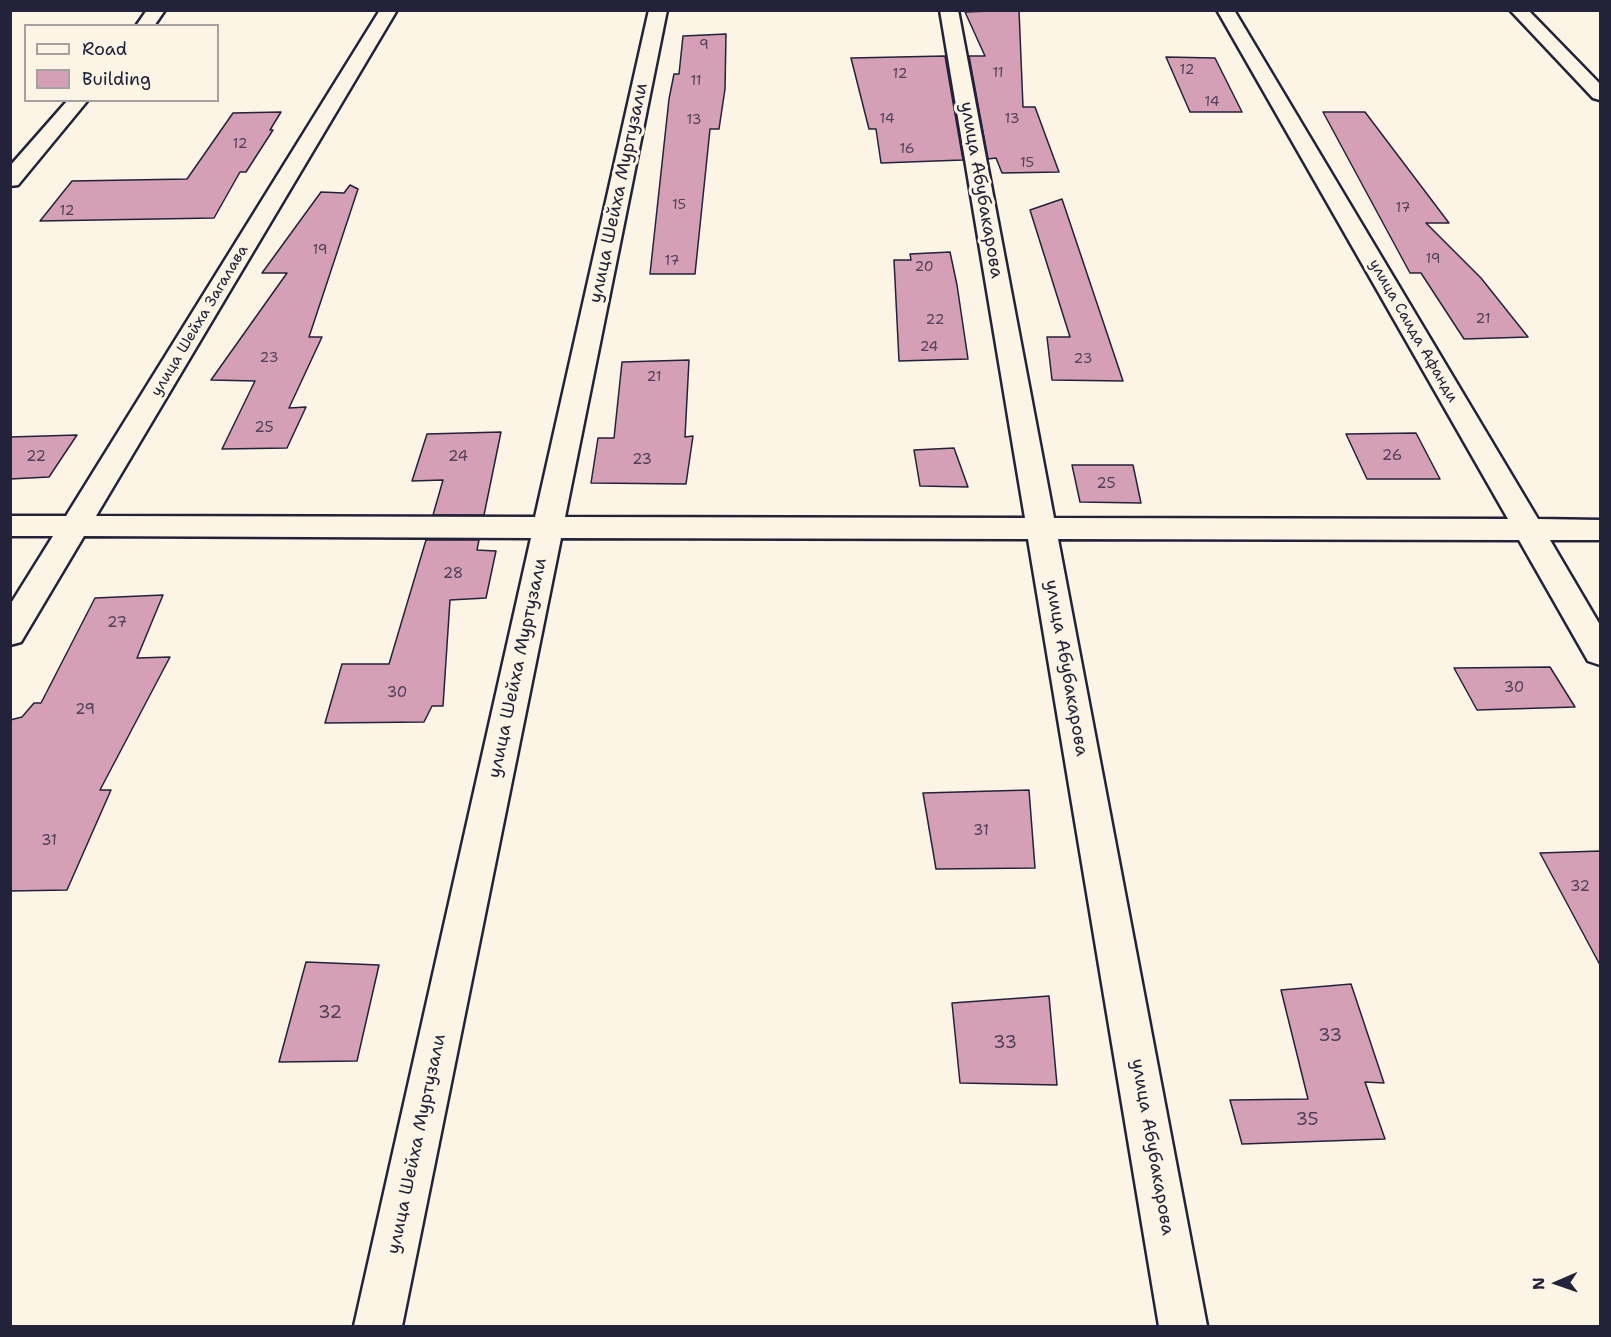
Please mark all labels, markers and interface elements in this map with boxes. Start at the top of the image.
legend [24,24,219,102]
text: Road [82,37,127,61]
house number: 9 [699,37,709,53]
house number: 12 [1180,62,1194,78]
house number: 11 [992,65,1004,81]
house number: 12 [893,66,907,82]
text: Building [82,67,151,91]
house number: 11 [690,73,702,89]
street label: улица Шейха Муртузали [585,81,653,305]
house number: 14 [1204,94,1220,110]
street label: улица Абубакарова [955,100,1007,280]
house number: 14 [879,111,895,127]
house number: 13 [1005,111,1019,127]
house number: 13 [687,112,701,128]
house number: 12 [233,136,247,152]
house number: 16 [899,141,915,157]
house number: 15 [1020,155,1034,171]
house number: 15 [672,197,686,213]
house number: 17 [1396,200,1410,216]
house number: 12 [60,203,74,219]
street label: улица Шейха Загалава [148,242,252,400]
house number: 19 [312,242,328,258]
house number: 19 [1425,251,1441,267]
house number: 17 [665,253,679,269]
street label: улица Саида Афанди [1365,256,1461,406]
house number: 20 [914,259,934,275]
house number: 21 [1476,311,1490,327]
house number: 22 [926,312,944,328]
house number: 24 [920,339,938,355]
house number: 23 [260,350,278,366]
house number: 23 [1074,351,1092,367]
house number: 21 [647,369,661,385]
house number: 25 [254,419,274,437]
house number: 26 [1382,447,1402,465]
house number: 22 [26,448,46,466]
house number: 24 [448,448,468,466]
house number: 23 [632,451,652,469]
house number: 25 [1096,475,1116,493]
street label: улица Шейха Муртузали [484,556,552,780]
house number: 28 [443,565,463,583]
street label: улица Абубакарова [1040,578,1092,758]
house number: 27 [107,614,127,632]
house number: 30 [1504,679,1524,697]
house number: 30 [387,684,407,702]
house number: 29 [75,701,95,719]
house number: 31 [973,822,989,840]
house number: 31 [41,832,57,850]
house number: 32 [1570,878,1590,896]
house number: 32 [318,1002,342,1024]
house number: 33 [1318,1025,1342,1047]
street label: улица Шейха Муртузали [383,1032,451,1256]
house number: 33 [993,1032,1017,1054]
street label: улица Абубакарова [1126,1057,1178,1237]
house number: 35 [1295,1109,1319,1131]
north arrow [1527,1253,1587,1313]
text: N [1528,1277,1549,1290]

